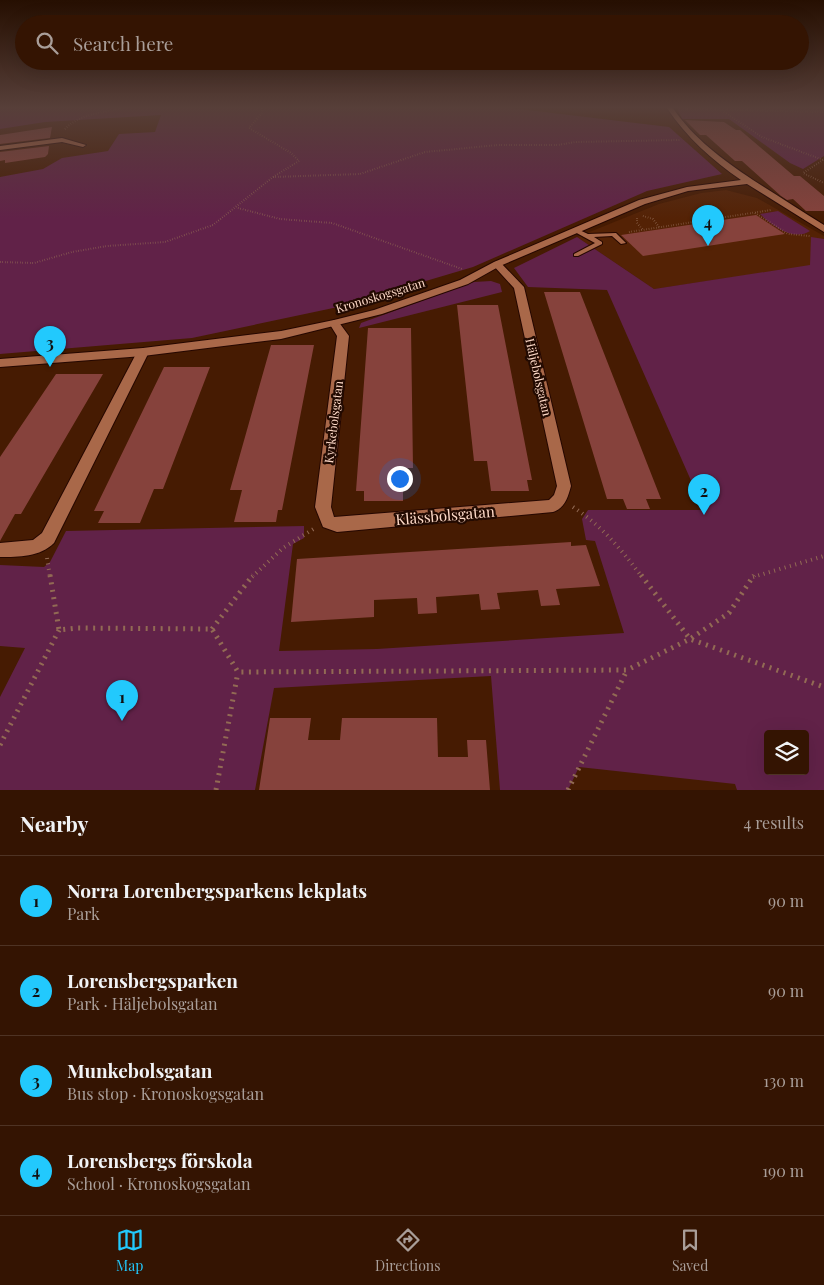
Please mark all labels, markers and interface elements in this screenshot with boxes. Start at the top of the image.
search box [15,15,809,70]
icon: search [33,29,61,57]
text: Search here [73,30,173,56]
pin: 4 [692,205,724,246]
street label: Kronoskogsgatan [333,274,427,316]
pin: 3 [34,326,66,367]
street label: Häljebolsgatan [522,337,556,417]
street label: Kyrkebolsgatan [320,380,346,464]
your location [387,466,413,492]
pin: 2 [688,474,720,515]
street label: Klässbolsgatan [395,501,495,529]
pin: 1 [106,680,138,721]
map controls [764,730,809,775]
button: layers [764,730,809,775]
text: Nearby [20,809,89,837]
text: 4 results [743,812,804,833]
text: Norra Lorenbergsparkens lekplats [67,877,367,903]
text: 1 [33,890,39,911]
text: 90 m [768,890,804,911]
text: Park [67,903,100,924]
text: Lorensbergsparken [67,967,238,993]
text: 2 [32,980,40,1001]
text: 90 m [768,980,804,1001]
text: Park · Häljebolsgatan [67,993,218,1014]
text: Munkebolsgatan [67,1057,213,1083]
text: 3 [32,1070,40,1091]
text: 130 m [763,1070,804,1091]
text: Bus stop · Kronoskogsgatan [67,1083,264,1104]
text: Lorensbergs förskola [67,1147,253,1173]
text: 4 [32,1160,40,1181]
text: 190 m [762,1160,804,1181]
text: School · Kronoskogsgatan [67,1173,251,1194]
tab: Map [116,1226,144,1275]
tab: Directions [375,1226,441,1275]
tab: Saved [672,1226,708,1275]

